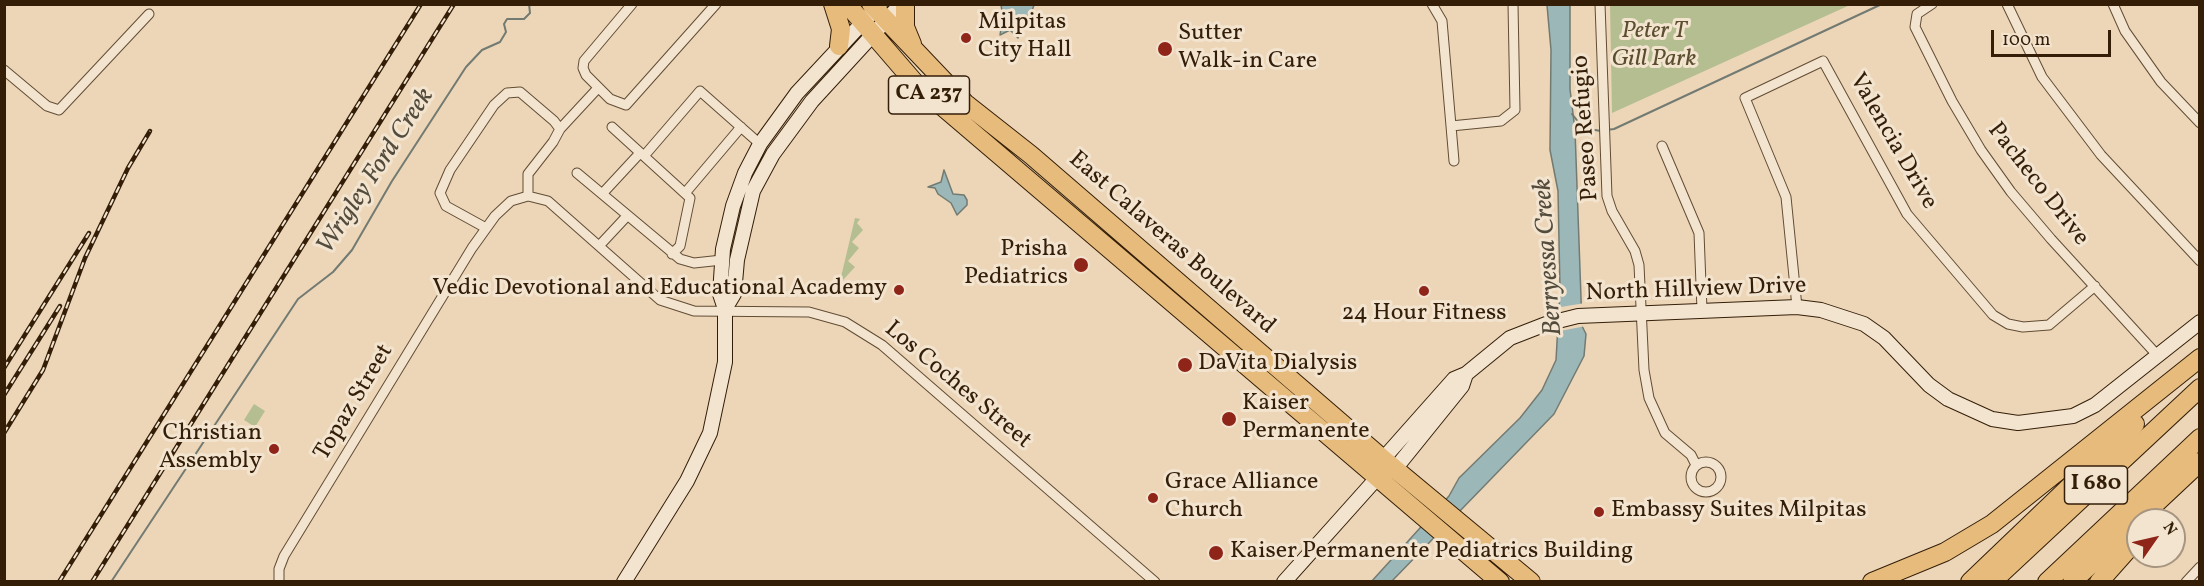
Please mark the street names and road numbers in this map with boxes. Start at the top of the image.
street label: Paseo Refugio [1568,54,1606,202]
street label: Valencia Drive [1841,69,1943,215]
road number: CA 237 [888,76,970,114]
street label: Pacheco Drive [1980,118,2094,252]
street label: East Calaveras Boulevard [1062,146,1280,342]
street label: North Hillview Drive [1585,273,1807,309]
street label: Los Coches Street [877,316,1037,456]
street label: Topaz Street [309,340,401,466]
road number: I 680 [2064,466,2128,504]

